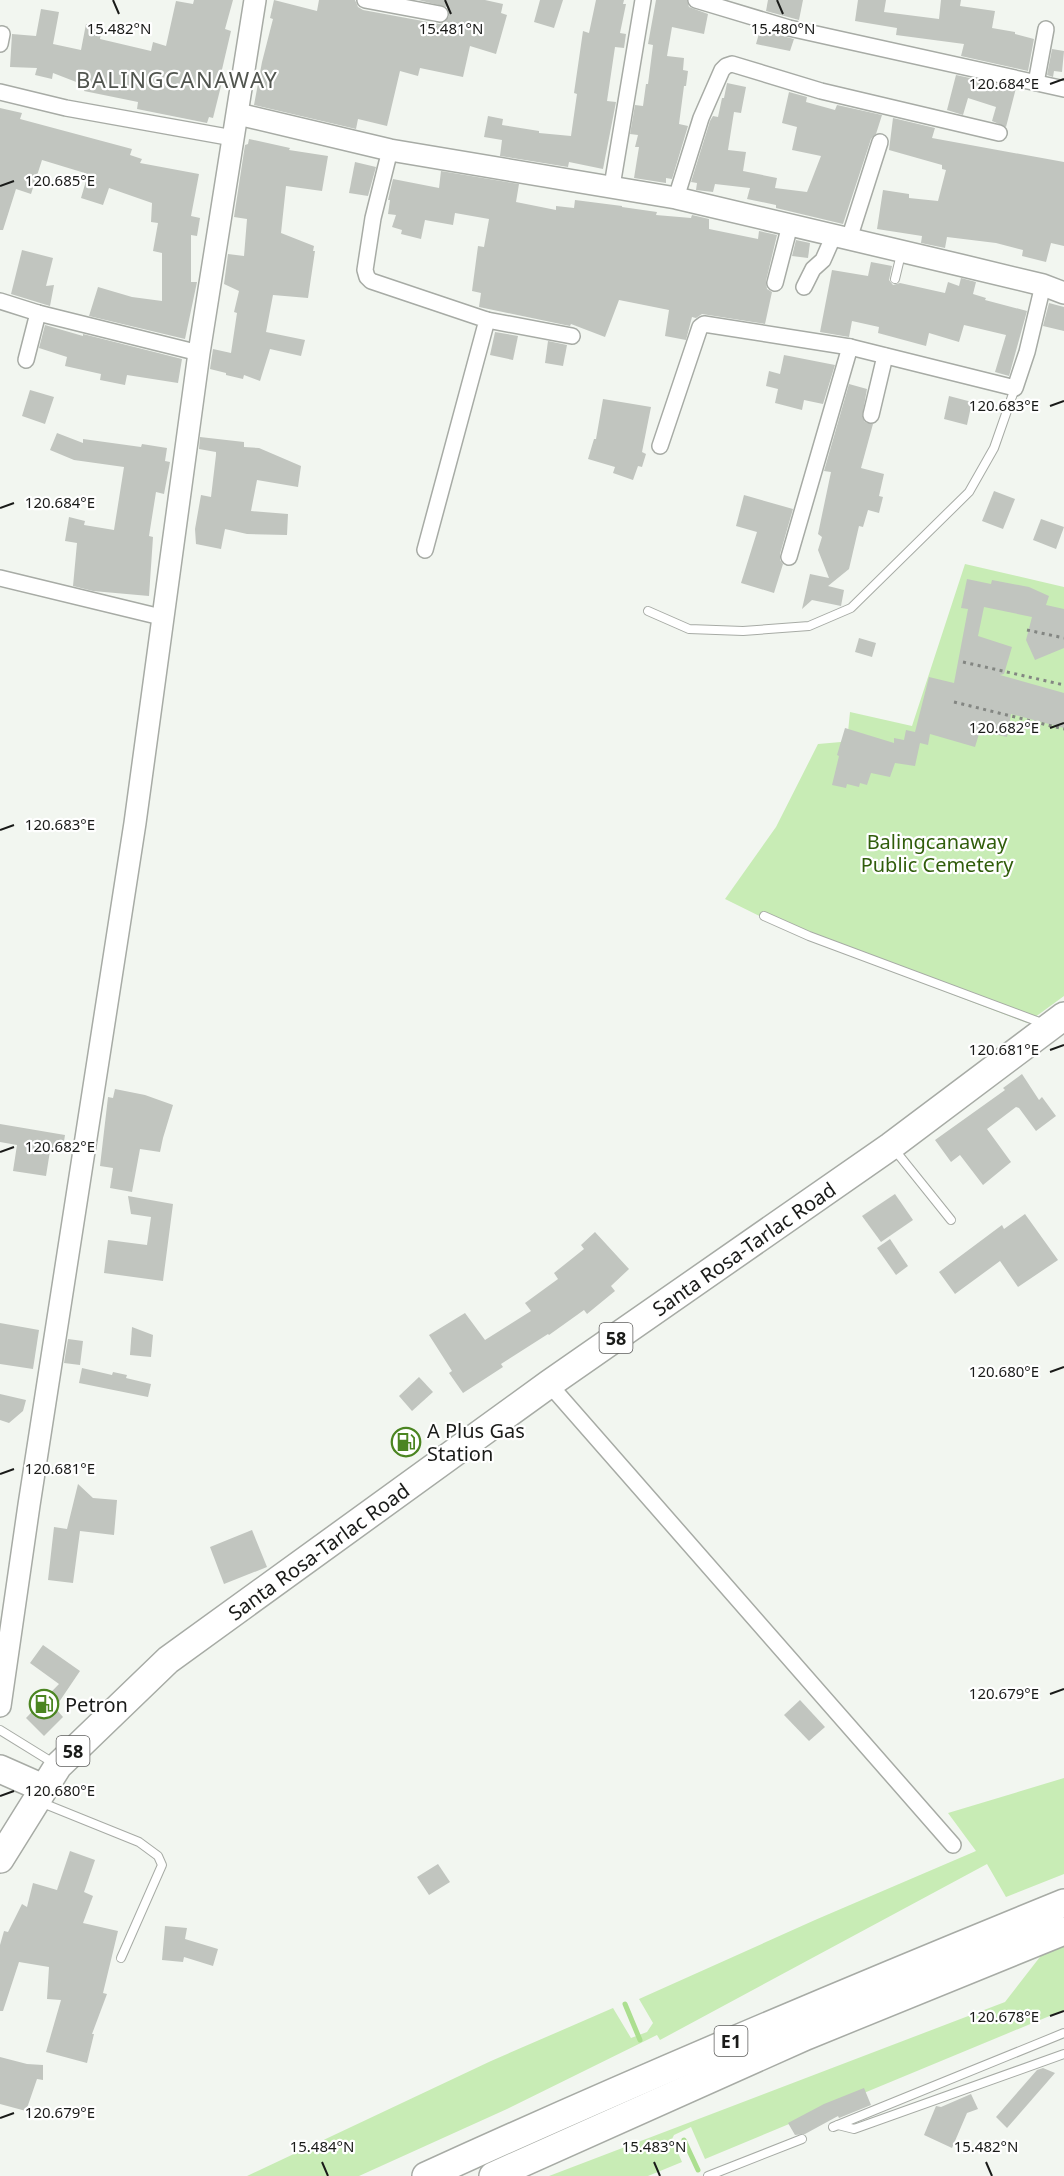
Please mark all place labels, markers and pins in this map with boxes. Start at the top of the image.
place label: A Plus Gas Station [427,1417,525,1467]
fuel station icon: A Plus Gas Station [390,1426,422,1458]
fuel station icon: Petron [28,1688,60,1720]
place label: Petron [65,1691,128,1718]

